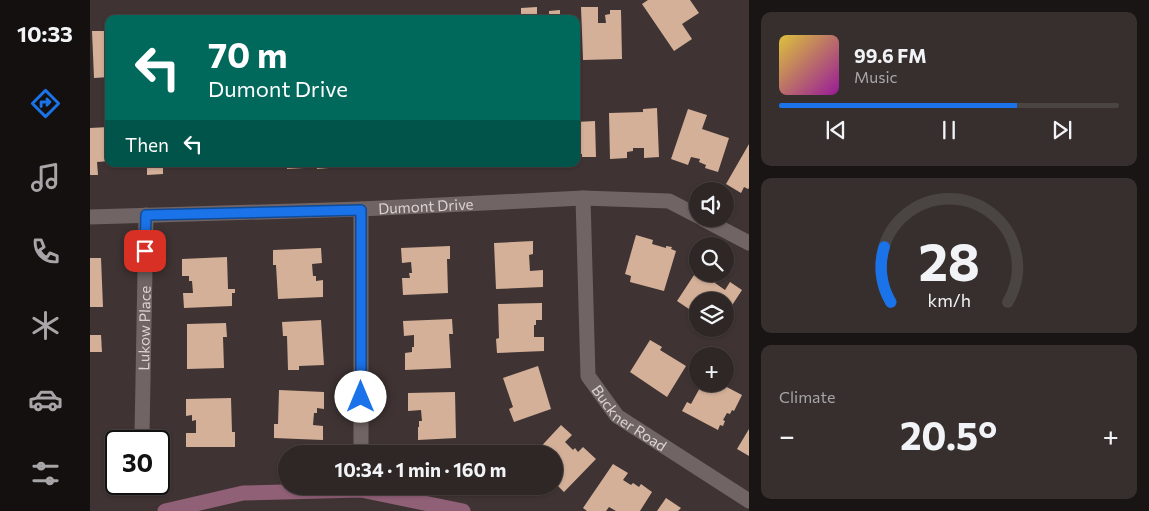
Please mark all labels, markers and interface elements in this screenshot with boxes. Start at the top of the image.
text: 10:33 [17,20,73,47]
text: 70 m [208,32,288,75]
icon: left [125,35,190,100]
text: 99.6 FM [854,44,927,67]
text: Music [854,67,898,86]
text: Dumont Drive [208,75,348,102]
icon: directions [28,86,63,121]
icon: previous [822,116,850,144]
icon: pause [935,116,963,144]
icon: next [1048,116,1076,144]
icon: left [179,130,207,158]
text: Then [125,133,169,156]
icon: music [28,160,63,195]
map controls [689,182,734,392]
button: sound [689,182,734,227]
street label: Dumont Drive [378,194,474,217]
text: 28 [918,228,980,292]
pin [124,230,166,272]
icon: phone [28,234,63,269]
icon: arrive [131,237,159,265]
button: search [689,237,734,282]
street label: Lukow Place [134,286,154,371]
text: km/h [927,289,971,311]
button: layers [689,292,734,337]
icon: climate [28,308,63,343]
button: + [689,347,734,392]
position arrow [334,370,386,422]
street label: Buckner Road [588,381,670,455]
icon: car [28,382,63,417]
text: Climate [779,387,835,406]
text: 20.5° [900,411,997,458]
text: − [779,418,795,452]
text: + [1103,418,1119,452]
speed limit sign: 30 [105,430,170,495]
icon: filters [28,456,63,491]
text: 10:34 · 1 min · 160 m [335,458,506,481]

